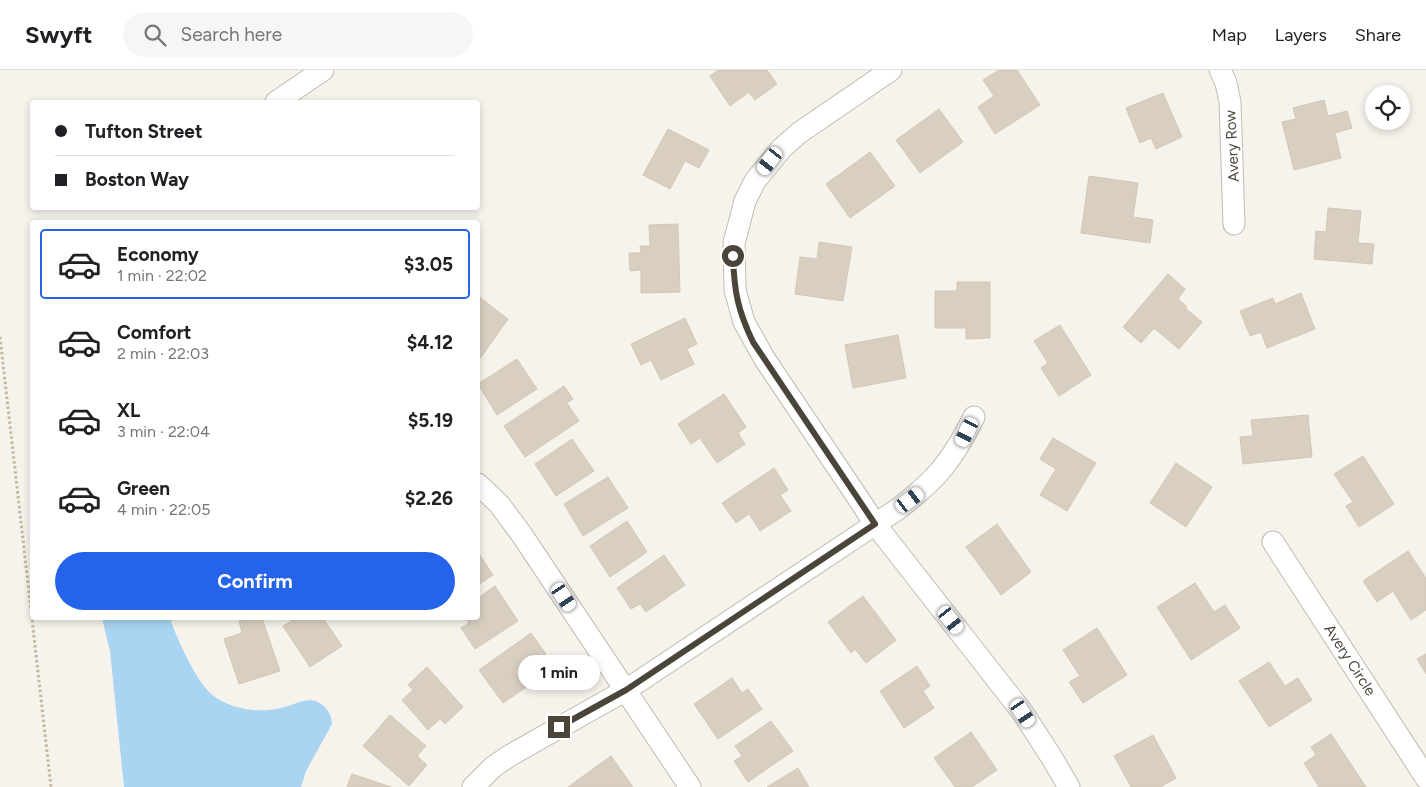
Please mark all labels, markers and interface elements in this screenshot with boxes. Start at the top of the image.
search box [123,12,473,57]
text: Swyft [25,20,93,49]
icon: search [141,21,169,49]
text: Search here [181,23,282,46]
text: Map [1212,24,1247,46]
text: Layers [1275,24,1327,46]
text: Share [1355,24,1401,46]
map controls [1365,85,1410,130]
button: locate [1365,85,1410,130]
street label: Avery Row [1221,109,1243,182]
text: Tufton Street [85,120,203,143]
car [754,145,785,177]
text: Boston Way [85,168,189,191]
icon: car [57,242,102,287]
text: Economy [117,243,199,266]
route start [722,245,744,267]
text: $3.05 [404,253,453,276]
text: 1 min · 22:02 [117,266,207,285]
icon: car [57,320,102,365]
text: Comfort [117,321,192,344]
text: $4.12 [407,331,453,354]
text: 2 min · 22:03 [117,344,209,363]
icon: car [57,398,102,443]
text: XL [117,399,140,422]
text: $5.19 [408,409,453,432]
car [953,415,980,449]
text: 3 min · 22:04 [117,422,210,441]
icon: car [57,476,102,521]
text: Green [117,477,170,500]
car [893,485,926,515]
text: $2.26 [405,487,453,510]
text: 4 min · 22:05 [117,500,211,519]
button: Confirm [55,552,455,610]
car [549,580,578,614]
car [935,604,966,636]
street label: Avery Circle [1320,621,1380,699]
callout: 1 min [518,654,600,690]
text: 1 min [540,663,578,682]
car [1008,696,1037,730]
route end [548,716,570,738]

